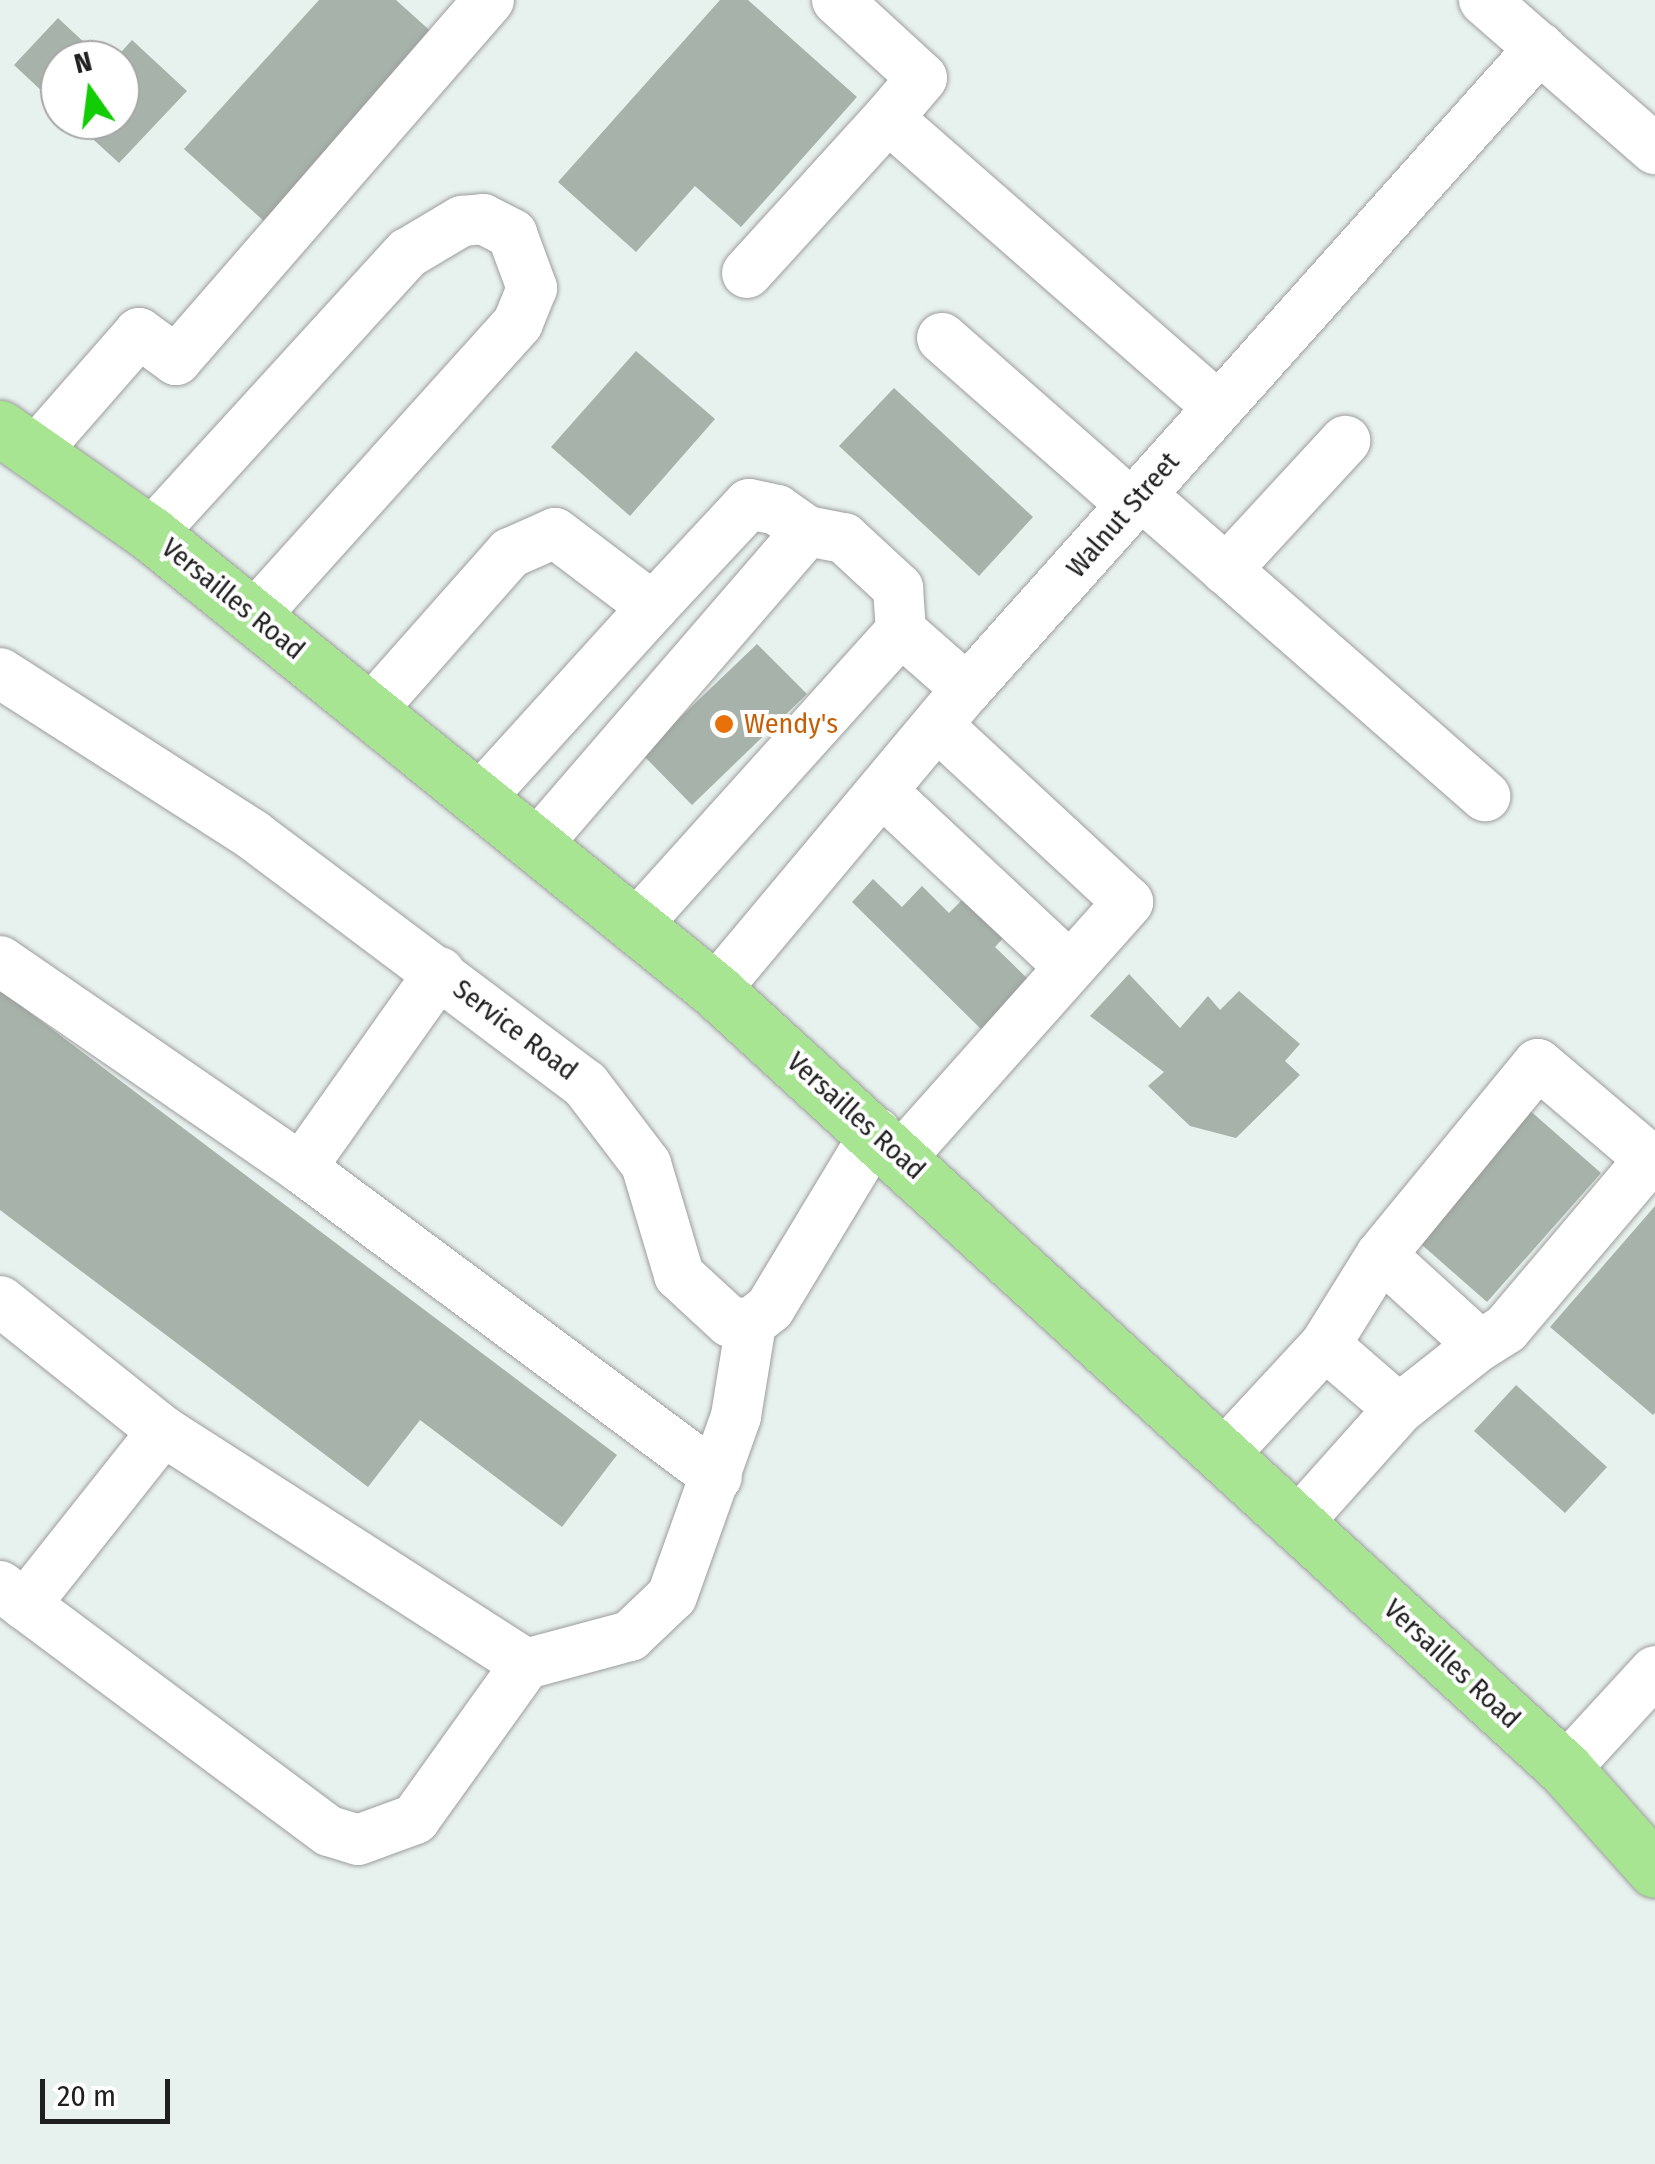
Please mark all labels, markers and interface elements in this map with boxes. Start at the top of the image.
north arrow [40,40,140,140]
text: N [71,44,95,80]
street label: Walnut Street [1059,446,1187,584]
street label: Versailles Road [155,531,311,667]
place label: Wendy's [744,707,838,741]
marker: Wendy's [713,713,735,735]
street label: Service Road [446,972,584,1088]
street label: Versailles Road [780,1045,932,1187]
street label: Versailles Road [1377,1592,1527,1736]
scale bar [45,2059,175,2121]
text: 20 m [57,2078,116,2114]

